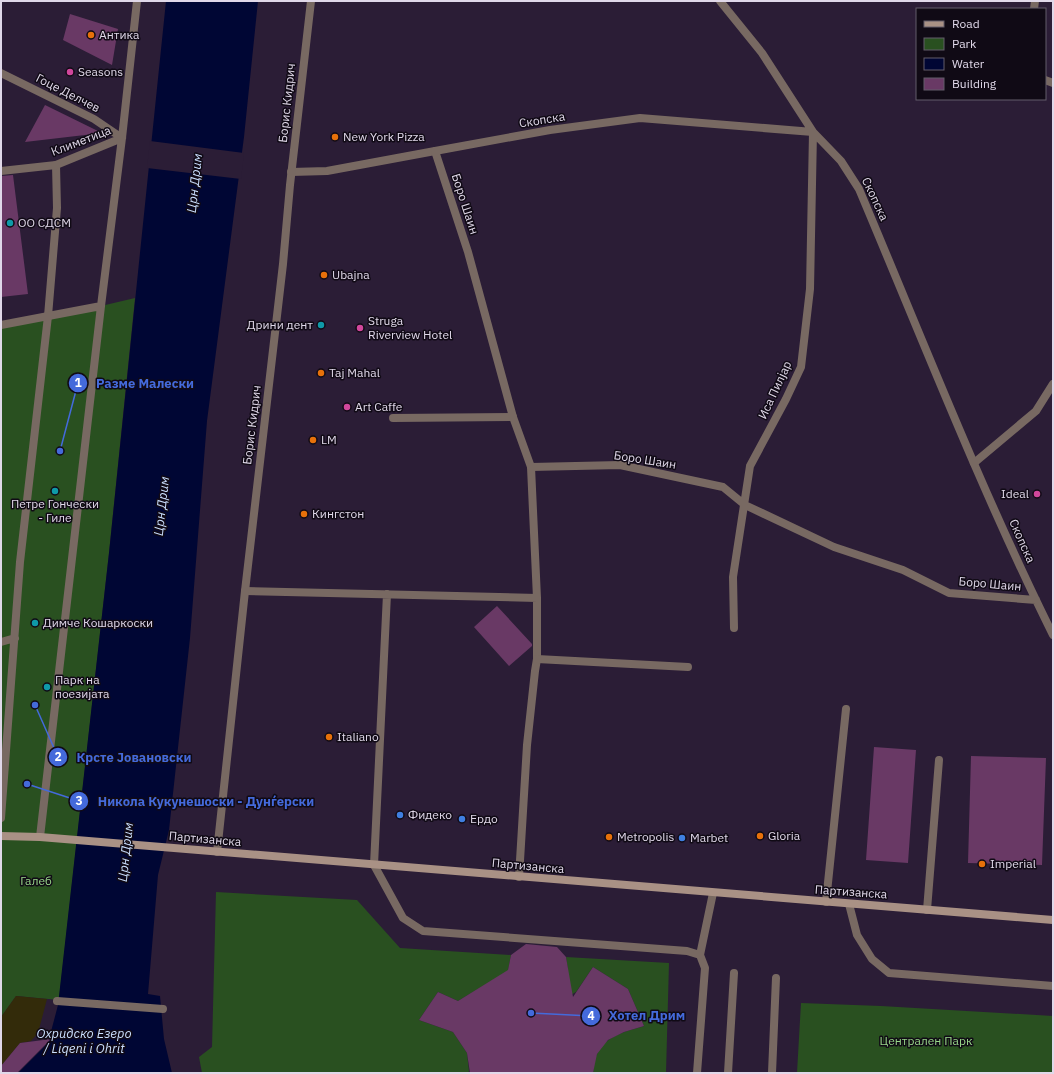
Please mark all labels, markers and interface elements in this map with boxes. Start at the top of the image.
legend [916,8,1046,100]
text: Road [952,16,980,31]
place label: Aнтика [99,27,140,42]
marker: Aнтика [86,30,96,40]
text: Park [952,36,977,51]
text: Water [952,56,985,71]
street label: Борис Кидрич [275,62,298,143]
place label: Seasons [78,64,123,79]
marker: Seasons [65,67,75,77]
street label: Гоце Делчев [34,70,103,115]
text: Building [952,76,997,91]
street label: Скопска [518,108,567,131]
street label: Климетица [49,122,113,159]
place label: New York Pizza [343,129,425,144]
marker: New York Pizza [330,132,340,142]
water label: Црн Дрим [183,152,206,214]
street label: Боро Шаин [449,172,482,236]
street label: Скопска [859,175,892,224]
place label: ОО СДСМ [18,215,71,230]
marker: ОО СДСМ [5,218,15,228]
place label: Ubajna [332,267,370,282]
marker: Ubajna [319,270,329,280]
place label: Struga Riverview Hotel [368,313,452,342]
place label: Дрини дент [247,317,313,332]
marker: Дрини дент [316,320,326,330]
marker: Struga Riverview Hotel [355,323,365,333]
street label: Иса Пилјар [755,358,795,421]
place label: Taj Mahal [329,365,380,380]
marker: Taj Mahal [316,368,326,378]
callout: Разме Малески [68,371,203,396]
text: 1 [74,375,82,390]
text: Разме Малески [96,375,194,392]
street label: Борис Кидрич [239,384,264,465]
place label: Art Caffe [355,399,403,414]
marker: Art Caffe [342,402,352,412]
place label: LM [321,432,337,447]
marker: LM [308,435,318,445]
street label: Боро Шаин [613,447,677,472]
water label: Црн Дрим [150,475,173,537]
marker: Петре Гончески - Гиле [50,486,60,496]
place label: Ideal [1001,486,1029,501]
marker: Ideal [1032,489,1042,499]
place label: Петре Гончески - Гиле [11,496,99,525]
place label: Кингстон [312,506,364,521]
marker: Кингстон [299,509,309,519]
street label: Скопска [1006,517,1039,566]
street label: Боро Шаин [958,573,1022,594]
place label: Димче Кошаркоски [43,615,153,630]
marker: Димче Кошаркоски [30,618,40,628]
place label: Парк на поезијата [55,672,110,701]
marker: Парк на поезијата [42,682,52,692]
place label: Italiano [337,729,379,744]
marker: Italiano [324,732,334,742]
callout: Крсте Јовановски [48,744,199,769]
text: 2 [54,749,62,764]
text: Крсте Јовановски [77,749,191,766]
callout: Никола Кукунешоски - Дунѓерски [69,789,322,814]
text: 3 [75,793,83,808]
text: Никола Кукунешоски - Дунѓерски [98,793,314,810]
place label: Фидеко [408,807,452,822]
marker: Фидеко [395,810,405,820]
place label: Ердо [470,811,498,826]
marker: Ердо [457,814,467,824]
water label: Црн Дрим [114,821,137,883]
street label: Партизанска [168,828,242,849]
place label: Gloria [768,828,801,843]
place label: Metropolis [617,829,675,844]
place label: Marbet [690,830,728,845]
marker: Gloria [755,831,765,841]
marker: Metropolis [604,832,614,842]
marker: Marbet [677,833,687,843]
street label: Партизанска [491,855,565,876]
place label: Imperial [990,856,1036,871]
marker: Imperial [977,859,987,869]
park label: Галеб [20,873,52,888]
street label: Партизанска [814,881,888,902]
callout: Хотел Дрим [581,1003,693,1028]
text: Хотел Дрим [609,1007,685,1024]
text: 4 [587,1008,595,1023]
water label: Охридско Езеро / Liqeni i Ohrit [36,1025,132,1057]
park label: Централен Парк [879,1033,973,1048]

